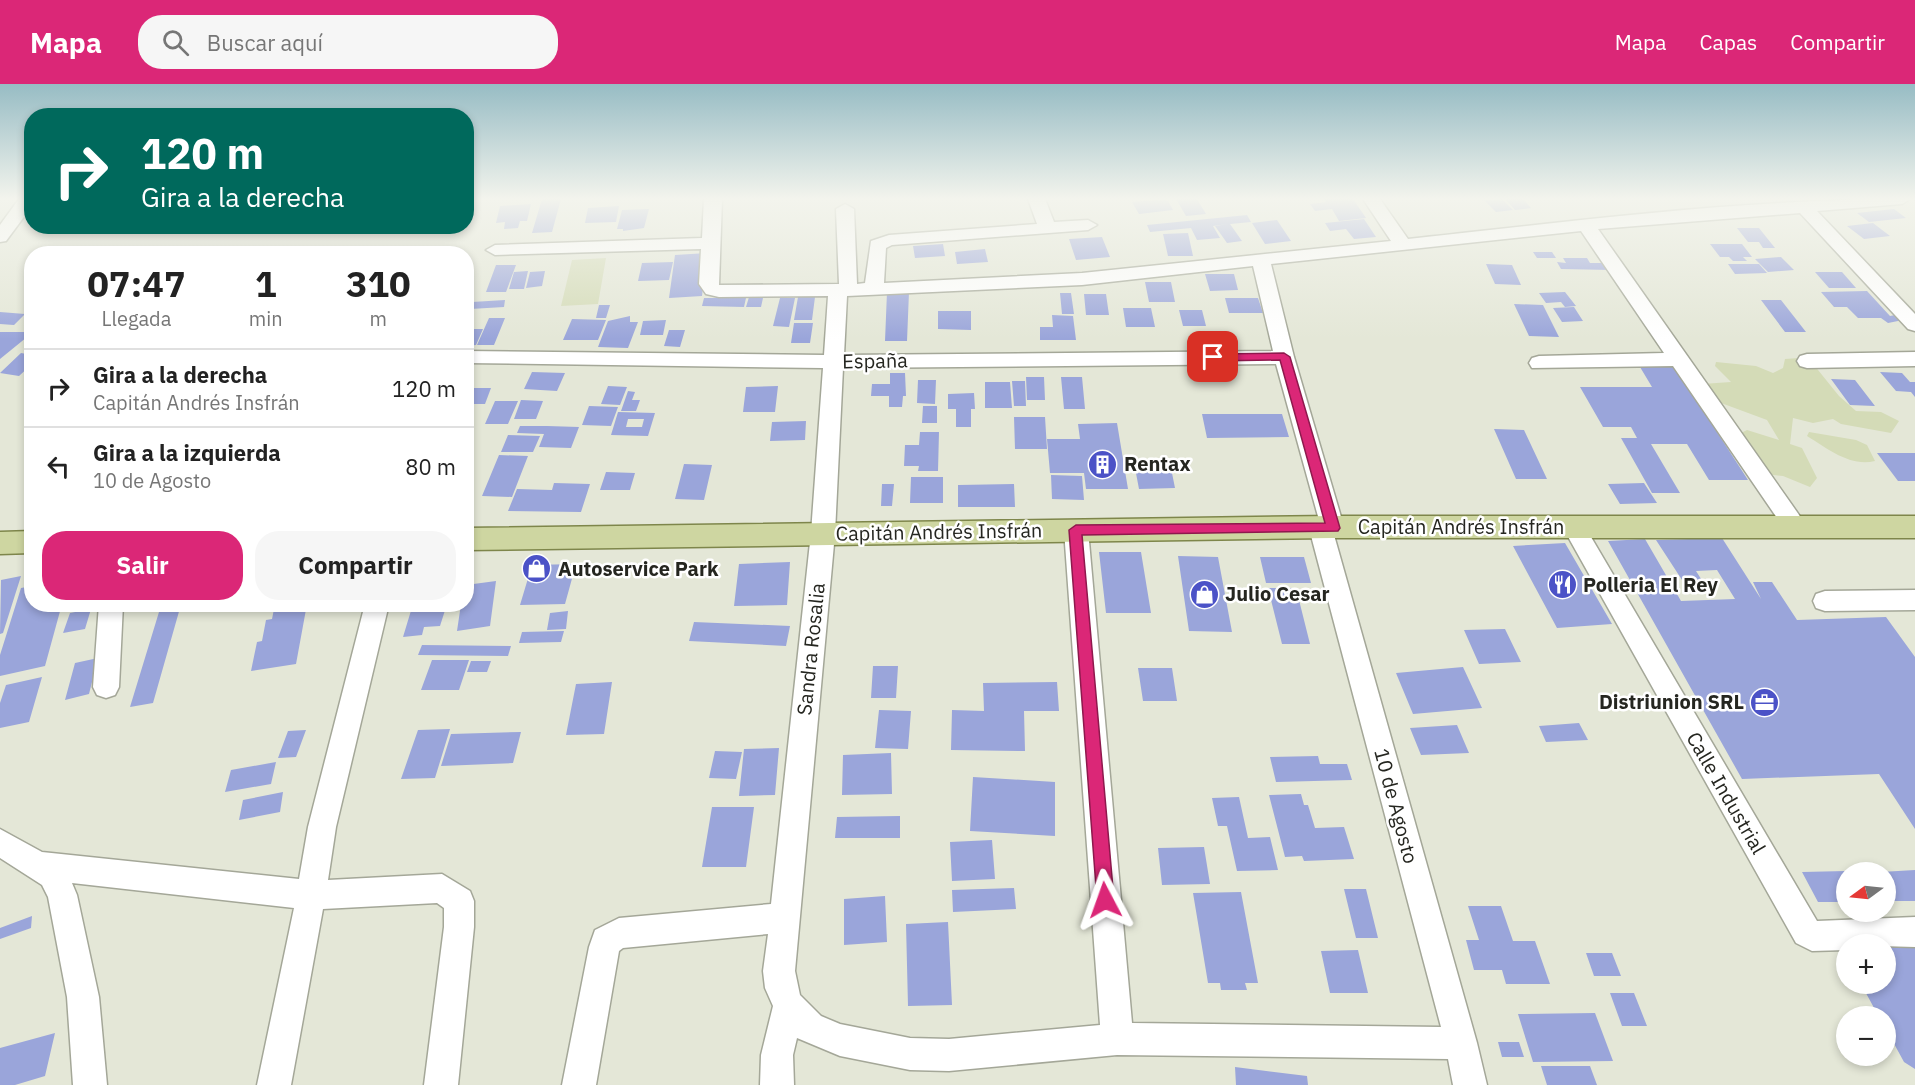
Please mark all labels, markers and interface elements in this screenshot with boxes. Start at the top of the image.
search box [138,15,558,69]
text: Mapa [30,24,102,61]
icon: search [159,26,192,59]
text: Buscar aquí [207,28,323,57]
text: Mapa [1615,28,1666,56]
text: Capas [1699,28,1757,56]
text: Compartir [1790,28,1885,56]
text: 120 m [141,126,264,181]
icon: right [42,132,120,210]
text: Gira a la derecha [141,179,344,214]
text: 07:47 [87,260,186,307]
text: 1 [255,260,277,307]
text: 310 [346,260,411,307]
text: Llegada [101,305,171,332]
text: min [249,305,283,332]
text: m [370,305,387,332]
pin [1187,331,1238,382]
icon: arrive [1196,340,1229,373]
street label: España [842,346,908,375]
text: Gira a la derecha [93,360,267,389]
icon: right [42,372,75,405]
text: 120 m [392,374,456,403]
text: Capitán Andrés Insfrán [93,389,300,416]
text: Gira a la izquierda [93,438,281,467]
building icon: Rentax [1087,448,1119,480]
icon: left [42,450,75,483]
place label: Rentax [1124,450,1191,477]
text: 80 m [405,452,456,481]
text: 10 de Agosto [93,467,211,494]
street label: Capitán Andrés Insfrán [1358,513,1564,540]
street label: Capitán Andrés Insfrán [835,516,1043,547]
button: Salir [42,531,243,600]
button: Compartir [255,531,456,600]
shop icon: Autoservice Park [521,553,553,585]
place label: Autoservice Park [558,555,719,582]
restaurant icon: Polleria El Rey [1546,569,1578,601]
place label: Polleria El Rey [1583,571,1718,598]
shop icon: Julio Cesar [1188,578,1220,610]
place label: Julio Cesar [1225,580,1330,607]
street label: Sandra Rosalia [790,581,831,717]
office icon: Distriunion SRL [1749,686,1781,718]
place label: Distriunion SRL [1599,688,1744,715]
street label: Calle Industrial [1680,727,1772,859]
street label: 10 de Agosto [1368,745,1425,866]
north arrow [1836,862,1896,922]
map controls [1836,862,1896,1066]
position arrow [1073,868,1137,932]
button: + [1836,934,1896,994]
button: − [1836,1006,1896,1066]

